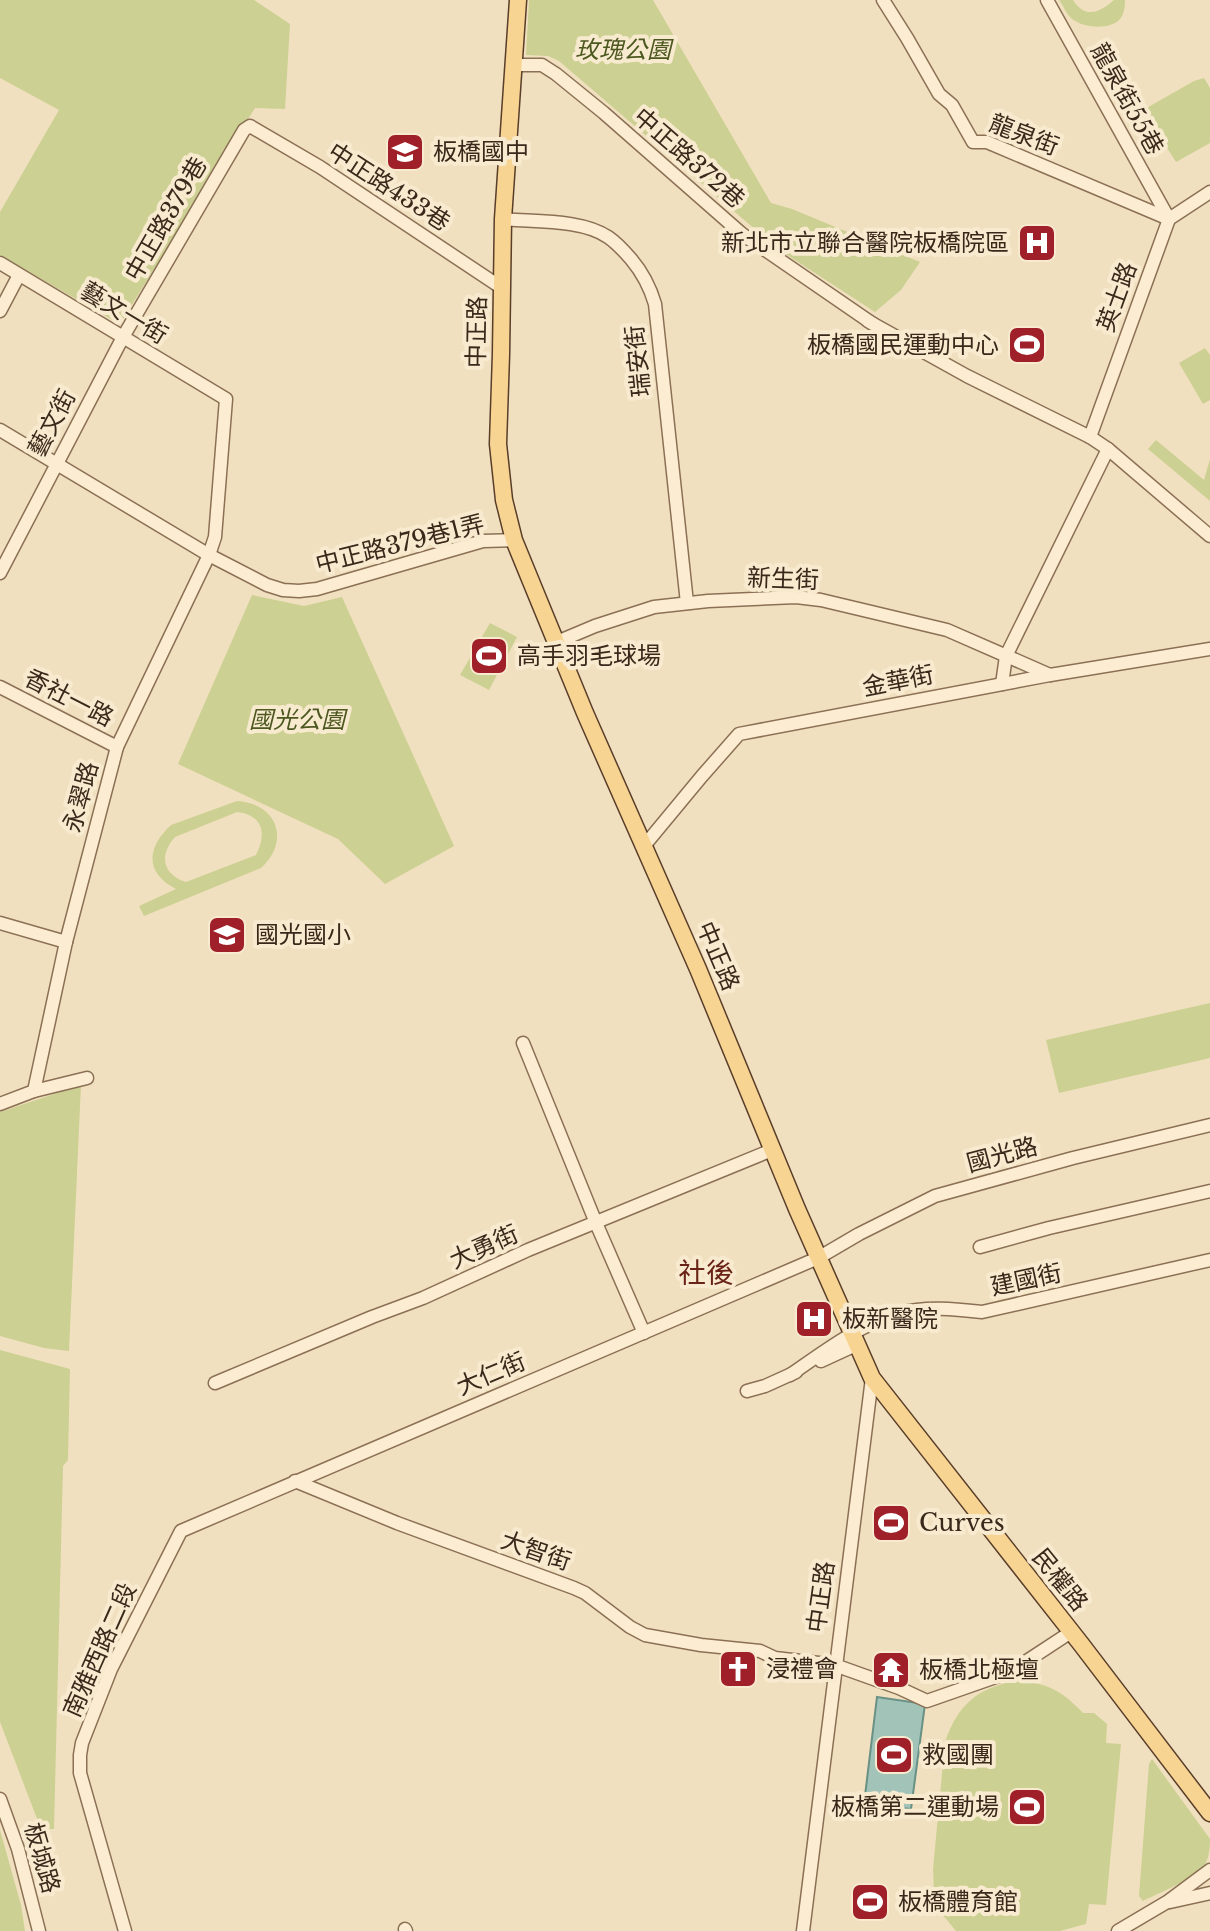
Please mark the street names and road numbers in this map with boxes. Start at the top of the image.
street label: 龍泉街55巷 [1085,38,1170,160]
street label: 中正路372巷 [628,102,751,214]
street label: 龍泉街 [985,108,1063,161]
street label: 中正路433巷 [323,136,456,237]
street label: 中正路379巷 [118,152,213,286]
street label: 英士路 [1091,258,1142,336]
street label: 藝文一街 [76,275,173,350]
street label: 中正路 [461,296,492,368]
street label: 瑞安街 [619,324,656,398]
street label: 藝文街 [22,384,81,461]
street label: 中正路379巷1弄 [312,509,487,579]
street label: 新生街 [747,563,820,594]
street label: 金華街 [860,659,936,702]
street label: 香社一路 [20,663,119,732]
street label: 永翠路 [57,758,104,835]
street label: 中正路 [691,917,746,995]
street label: 國光路 [963,1131,1040,1178]
street label: 大勇街 [445,1219,523,1274]
street label: 建國街 [988,1258,1064,1301]
street label: 大仁街 [452,1346,530,1401]
street label: 大智街 [497,1525,575,1576]
street label: 民權路 [1026,1543,1094,1617]
street label: 中正路 [801,1559,840,1635]
street label: 南雅西路二段 [57,1578,142,1721]
street label: 板城路 [19,1819,66,1896]

